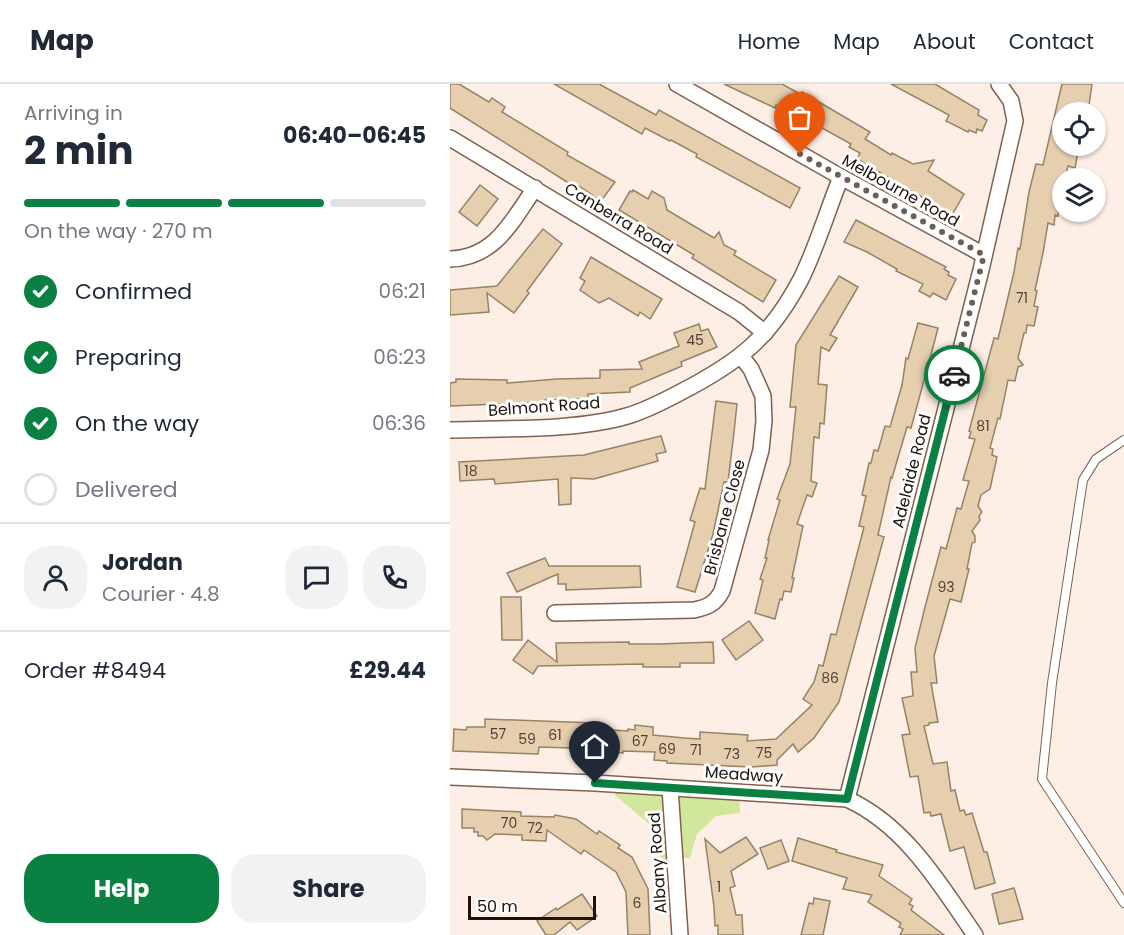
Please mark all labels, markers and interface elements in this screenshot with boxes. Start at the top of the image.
text: Map [30,21,94,60]
text: Home [738,27,800,56]
text: Map [833,27,880,56]
text: About [913,27,976,56]
text: Contact [1009,27,1094,56]
pin [774,92,825,154]
text: Arriving in [24,99,123,127]
icon: bag [783,101,816,134]
map controls [1052,102,1106,222]
button: locate [1052,102,1106,156]
text: 06:40–06:45 [283,120,426,151]
text: 2 min [24,123,134,178]
street label: Melbourne Road [838,149,964,232]
button: layers [1052,168,1106,222]
street label: Canberra Road [560,177,677,260]
text: On the way · 270 m [24,217,213,245]
icon: check [24,275,57,308]
text: Confirmed [75,276,192,307]
text: 06:21 [379,277,426,305]
house number: 71 [1016,288,1028,308]
house number: 45 [686,330,704,350]
icon: check [24,341,57,374]
text: Preparing [75,342,182,373]
text: 06:23 [373,343,426,371]
courier [924,345,984,405]
icon: car [938,359,971,392]
street label: Belmont Road [487,391,601,422]
icon: check [24,407,57,440]
text: On the way [75,408,199,439]
text: 06:36 [372,409,426,437]
street label: Adelaide Road [886,412,937,531]
house number: 81 [976,416,990,436]
street label: Brisbane Close [698,457,751,578]
house number: 18 [464,461,478,481]
text: Delivered [75,474,178,505]
button: person [24,546,87,609]
button: chat [285,546,348,609]
button: phone [363,546,426,609]
text: Jordan [102,547,183,578]
house number: 93 [937,577,955,597]
text: Courier · 4.8 [102,580,220,608]
text: Order #8494 [24,655,166,686]
text: £29.44 [349,655,426,686]
house number: 86 [821,668,839,688]
pin [569,721,620,783]
house number: 57 [490,724,507,744]
house number: 61 [548,725,562,745]
house number: 59 [518,729,536,749]
icon: home [578,730,611,763]
house number: 67 [632,731,649,751]
house number: 69 [658,739,676,759]
house number: 71 [690,740,702,760]
house number: 75 [756,743,772,763]
house number: 73 [724,744,740,764]
street label: Meadway [704,760,784,789]
street label: Albany Road [642,812,673,914]
house number: 70 [501,813,517,833]
house number: 72 [527,818,543,838]
button: Help [24,854,219,923]
button: Share [231,854,426,923]
house number: 1 [717,877,721,897]
scale bar [468,893,596,920]
house number: 6 [633,893,642,913]
text: 50 m [477,895,518,918]

